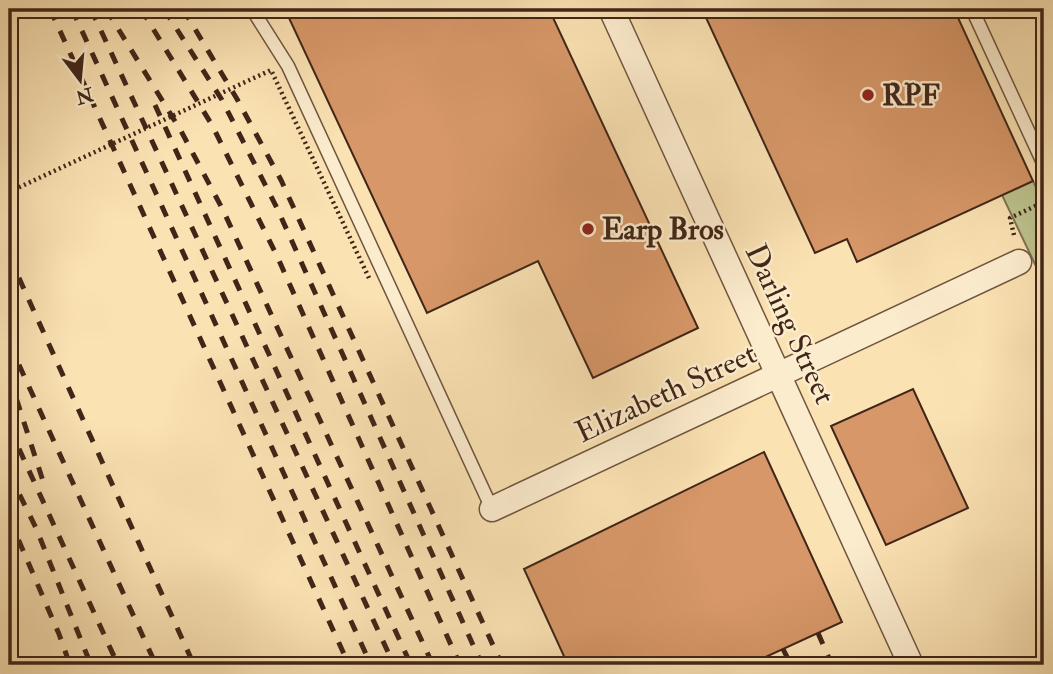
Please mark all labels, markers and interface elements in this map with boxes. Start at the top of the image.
north arrow [46,46,116,116]
place label: RPF [882,77,940,114]
text: N [72,81,97,110]
marker: RPF [860,87,876,103]
place label: Earp Bros [602,211,724,248]
marker: Earp Bros [580,221,596,237]
street label: Darling Street [737,238,843,410]
street label: Elizabeth Street [570,335,763,451]

